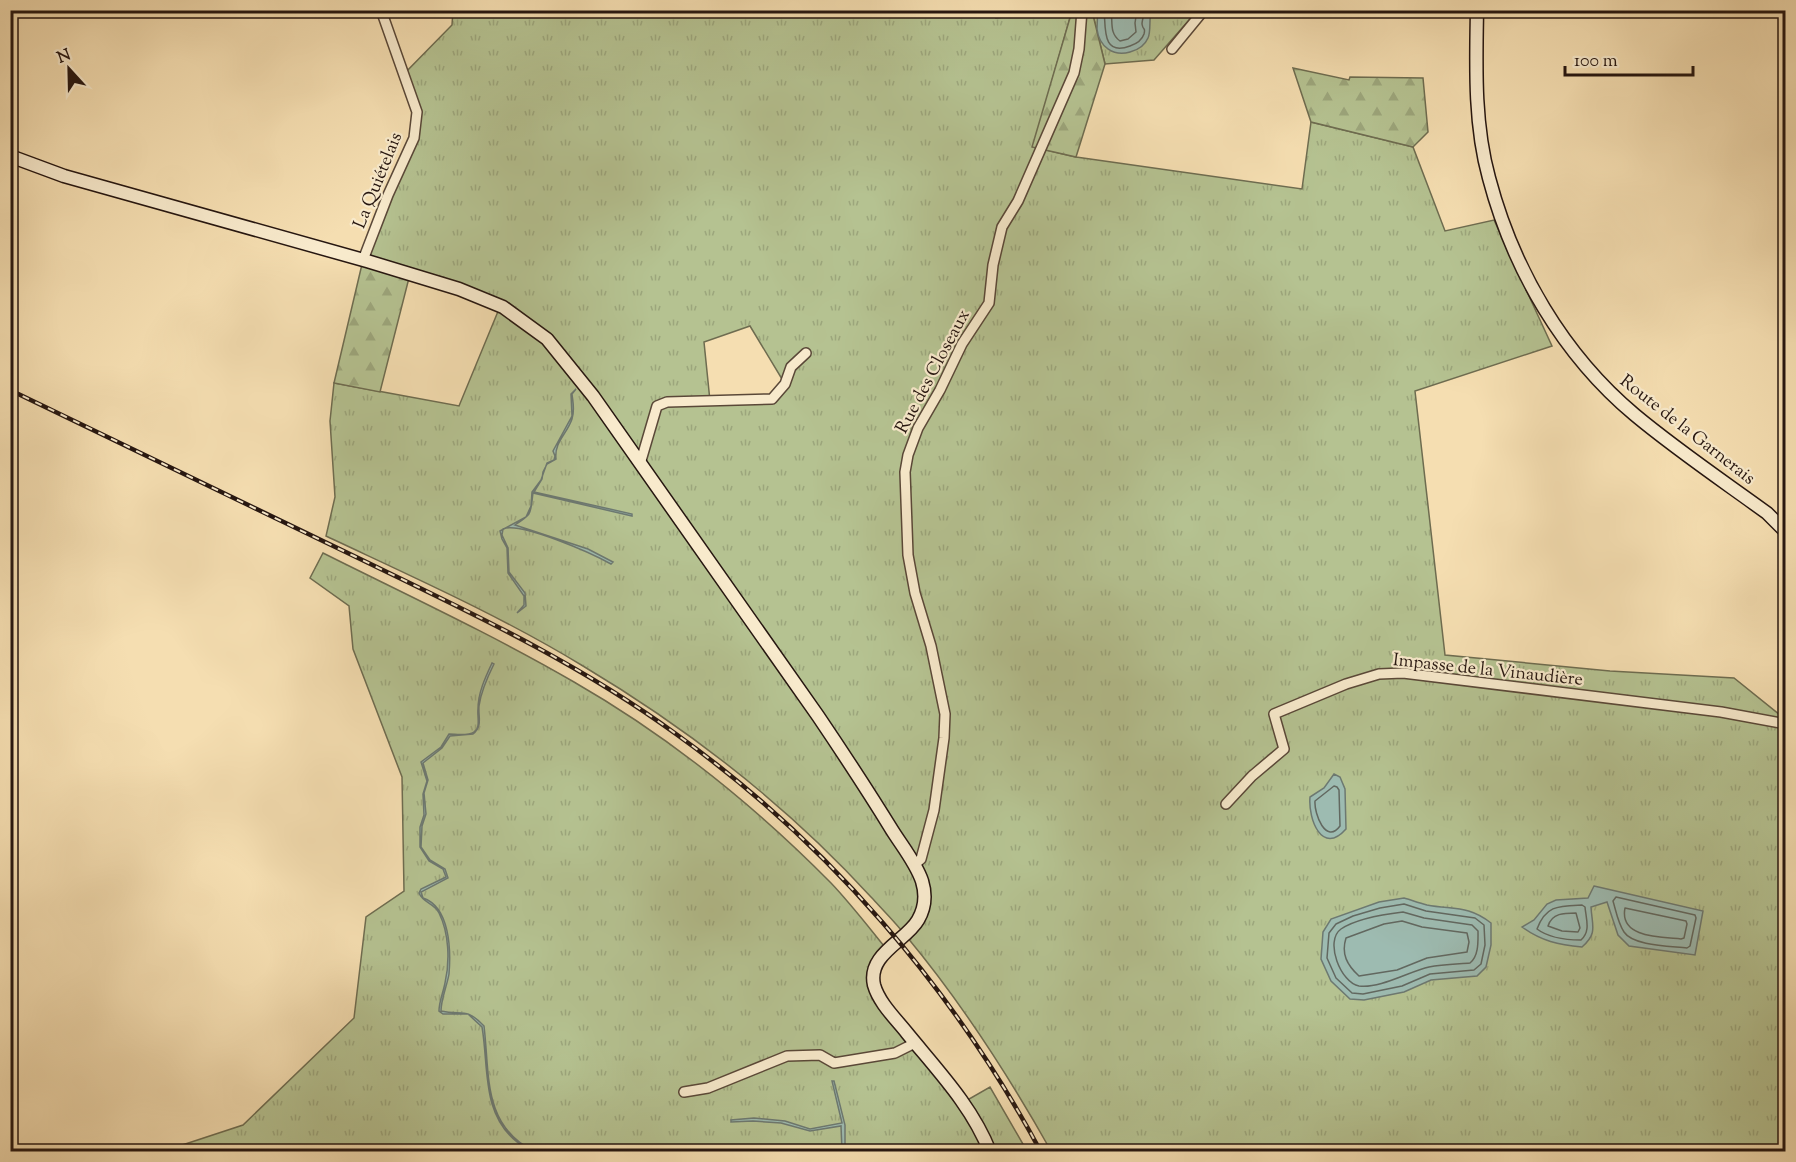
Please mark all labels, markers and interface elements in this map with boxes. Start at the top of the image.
north arrow [39,39,99,99]
scale bar [1565,39,1692,77]
text: N [54,44,75,70]
text: 100 m [1574,49,1618,75]
street label: La Quiételais [348,129,410,233]
street label: Rue des Closeaux [890,305,978,439]
street label: Route de la Garnerais [1613,369,1760,492]
street label: Impasse de la Vinaudière [1391,648,1584,694]

